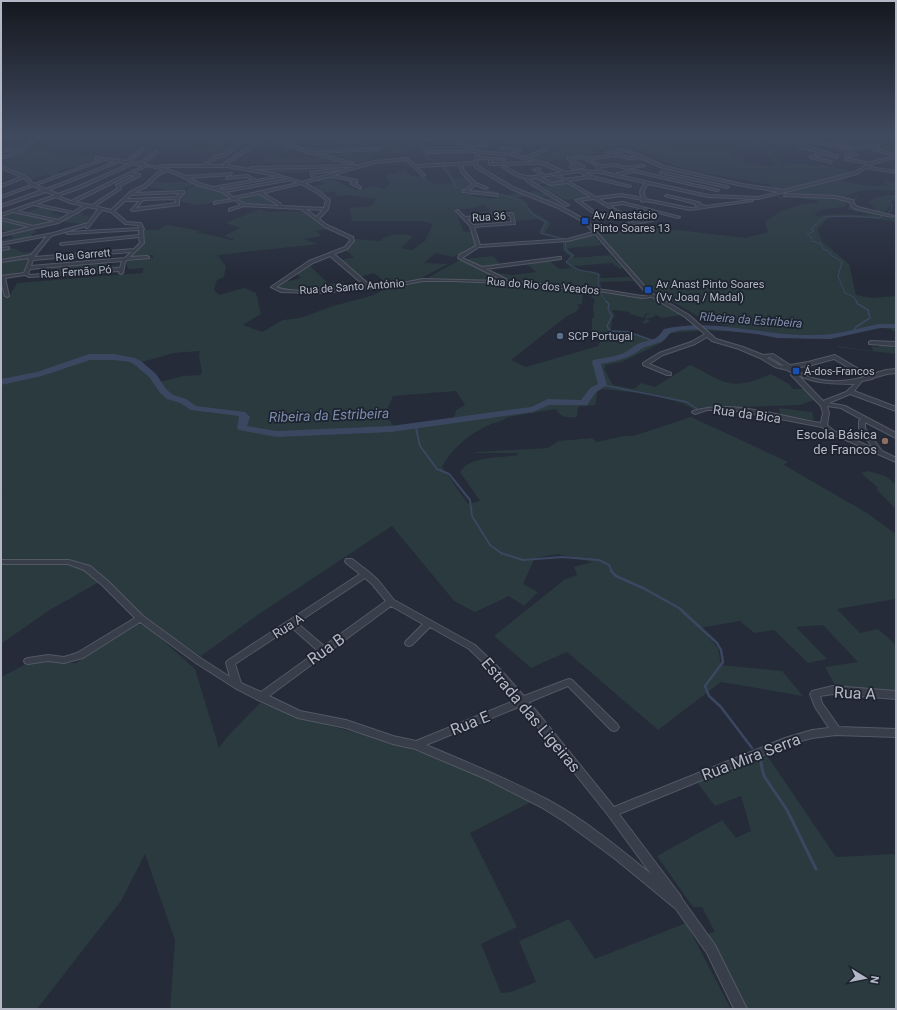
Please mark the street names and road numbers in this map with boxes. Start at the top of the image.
street label: Rua 36 [472,210,506,224]
street label: Rua Garrett [55,246,112,264]
street label: Rua Fernão Pó [40,263,112,281]
street label: Rua do Rio dos Veados [486,275,600,297]
street label: Rua de Santo António [299,277,405,297]
street label: Rua da Bica [712,402,782,426]
street label: Rua A [270,610,307,642]
street label: Rua B [304,629,348,669]
street label: Estrada das Ligeiras [477,654,585,776]
street label: Rua A [834,682,877,704]
street label: Rua E [448,707,492,739]
street label: Rua Mira Serra [699,729,803,785]

